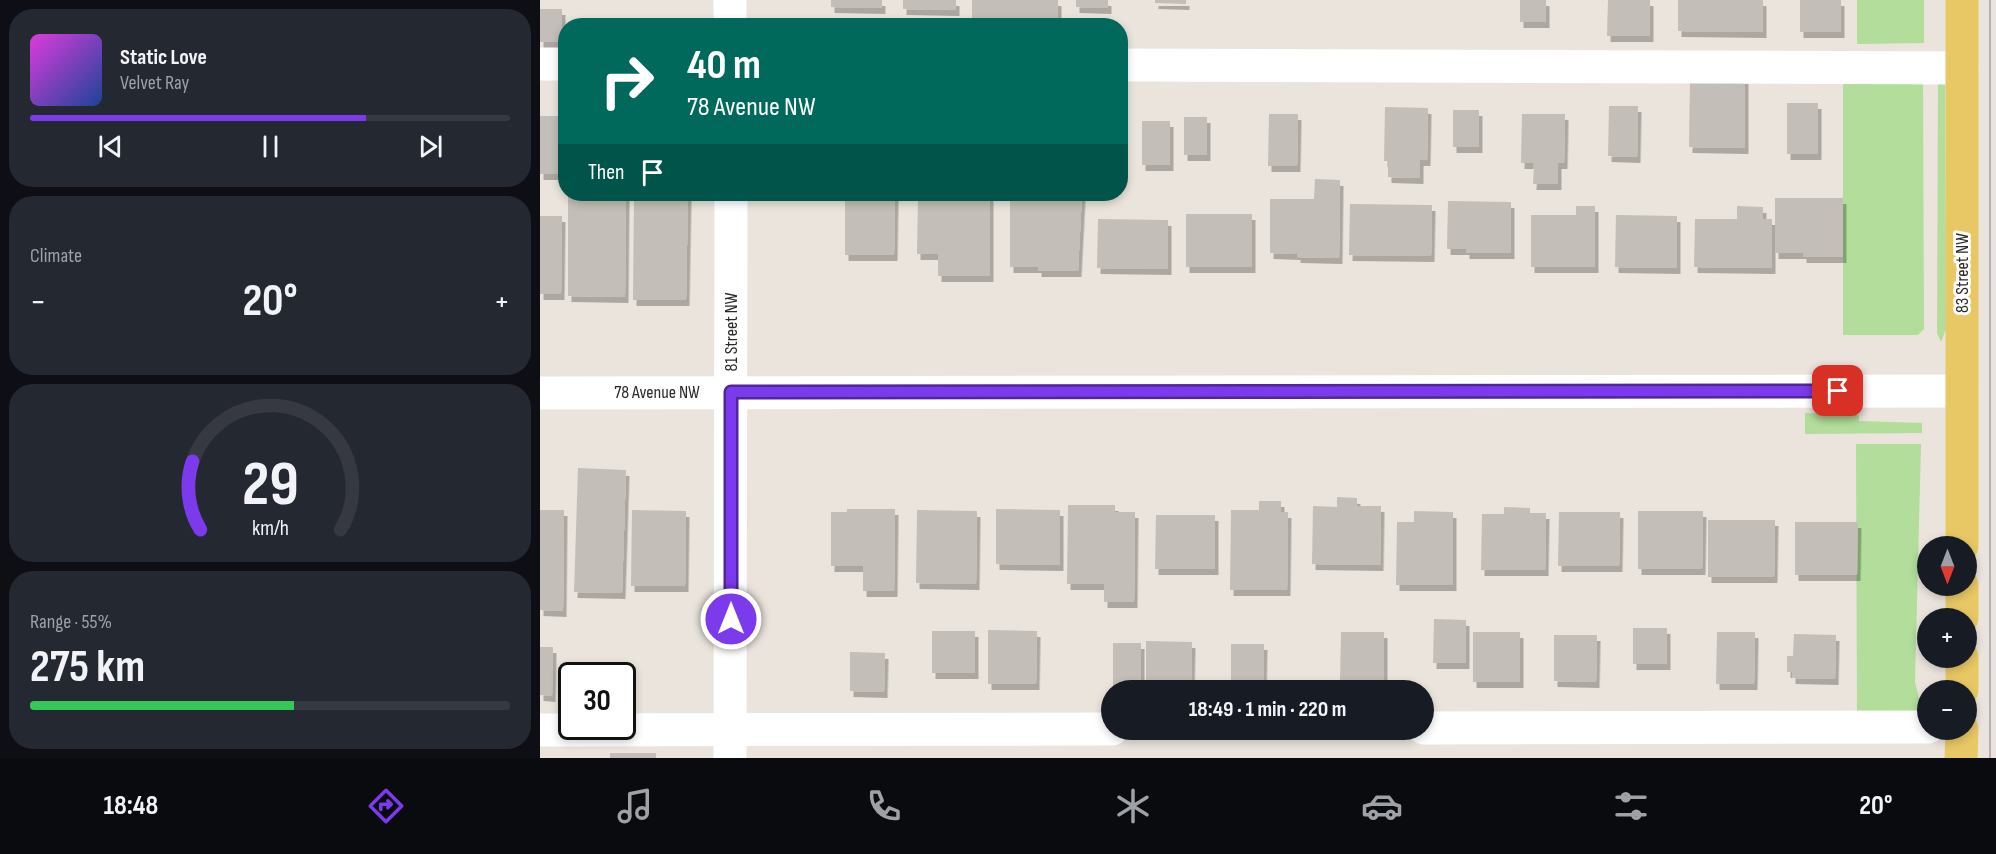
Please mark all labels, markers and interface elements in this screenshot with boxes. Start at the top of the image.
text: 40 m [687,40,761,91]
icon: right [588,42,666,120]
text: Static Love [120,44,207,71]
text: Velvet Ray [120,71,189,95]
text: 78 Avenue NW [687,91,815,123]
icon: previous [94,130,127,163]
icon: pause [254,130,287,163]
icon: next [414,130,447,163]
icon: arrive [636,156,669,189]
text: Then [588,159,624,186]
street label: 83 Street NW [1952,233,1973,313]
text: Climate [30,244,82,268]
text: 20° [242,274,298,329]
text: − [30,282,46,322]
text: + [494,282,510,322]
street label: 81 Street NW [721,292,742,371]
pin [1812,365,1863,416]
icon: arrive [1821,374,1854,407]
street label: 78 Avenue NW [614,382,700,403]
text: 29 [242,448,298,523]
text: km/h [251,516,289,541]
north arrow [1917,536,1977,596]
map controls [1917,536,1977,740]
position arrow [699,587,763,651]
button: + [1917,608,1977,668]
text: Range · 55% [30,610,112,634]
text: 275 km [30,640,145,695]
speed limit sign: 30 [558,662,636,740]
button: − [1917,680,1977,740]
text: 18:49 · 1 min · 220 m [1189,696,1346,723]
icon: directions [365,785,407,827]
icon: music [614,785,656,827]
icon: phone [863,785,905,827]
icon: climate [1112,785,1154,827]
icon: car [1361,785,1403,827]
icon: filters [1610,785,1652,827]
text: 18:48 [104,790,158,822]
text: 20° [1859,790,1892,822]

